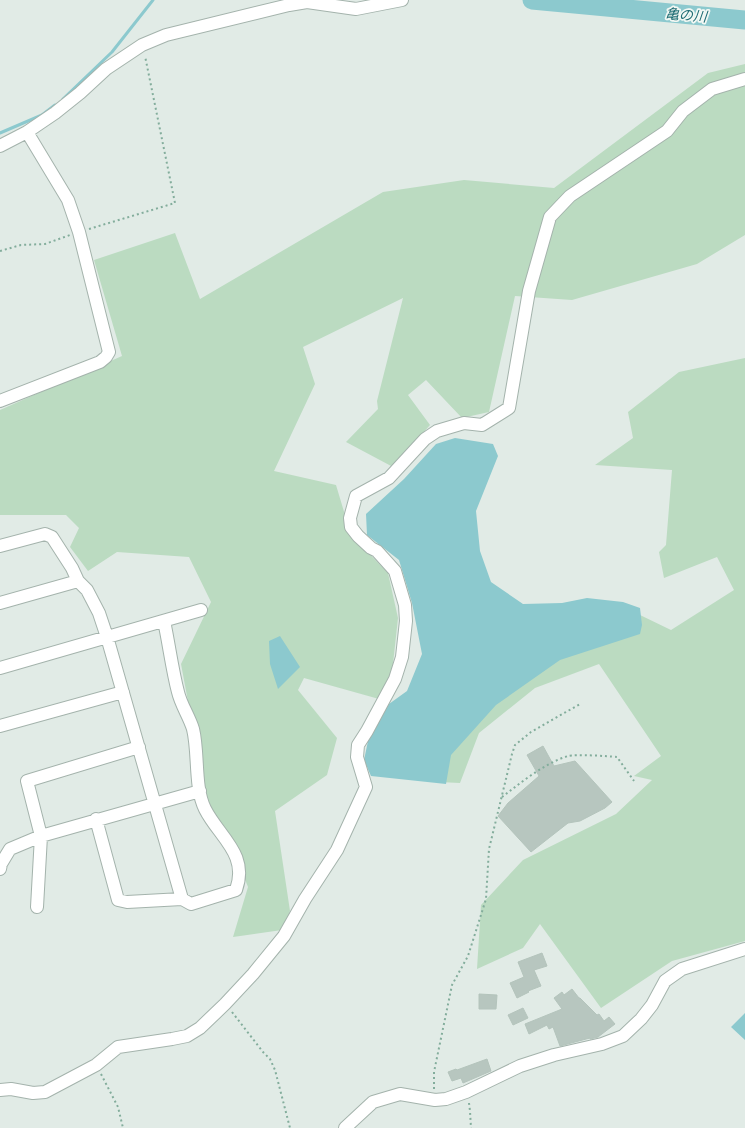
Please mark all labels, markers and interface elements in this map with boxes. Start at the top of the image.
water label: 亀の川 [664,5,710,25]

